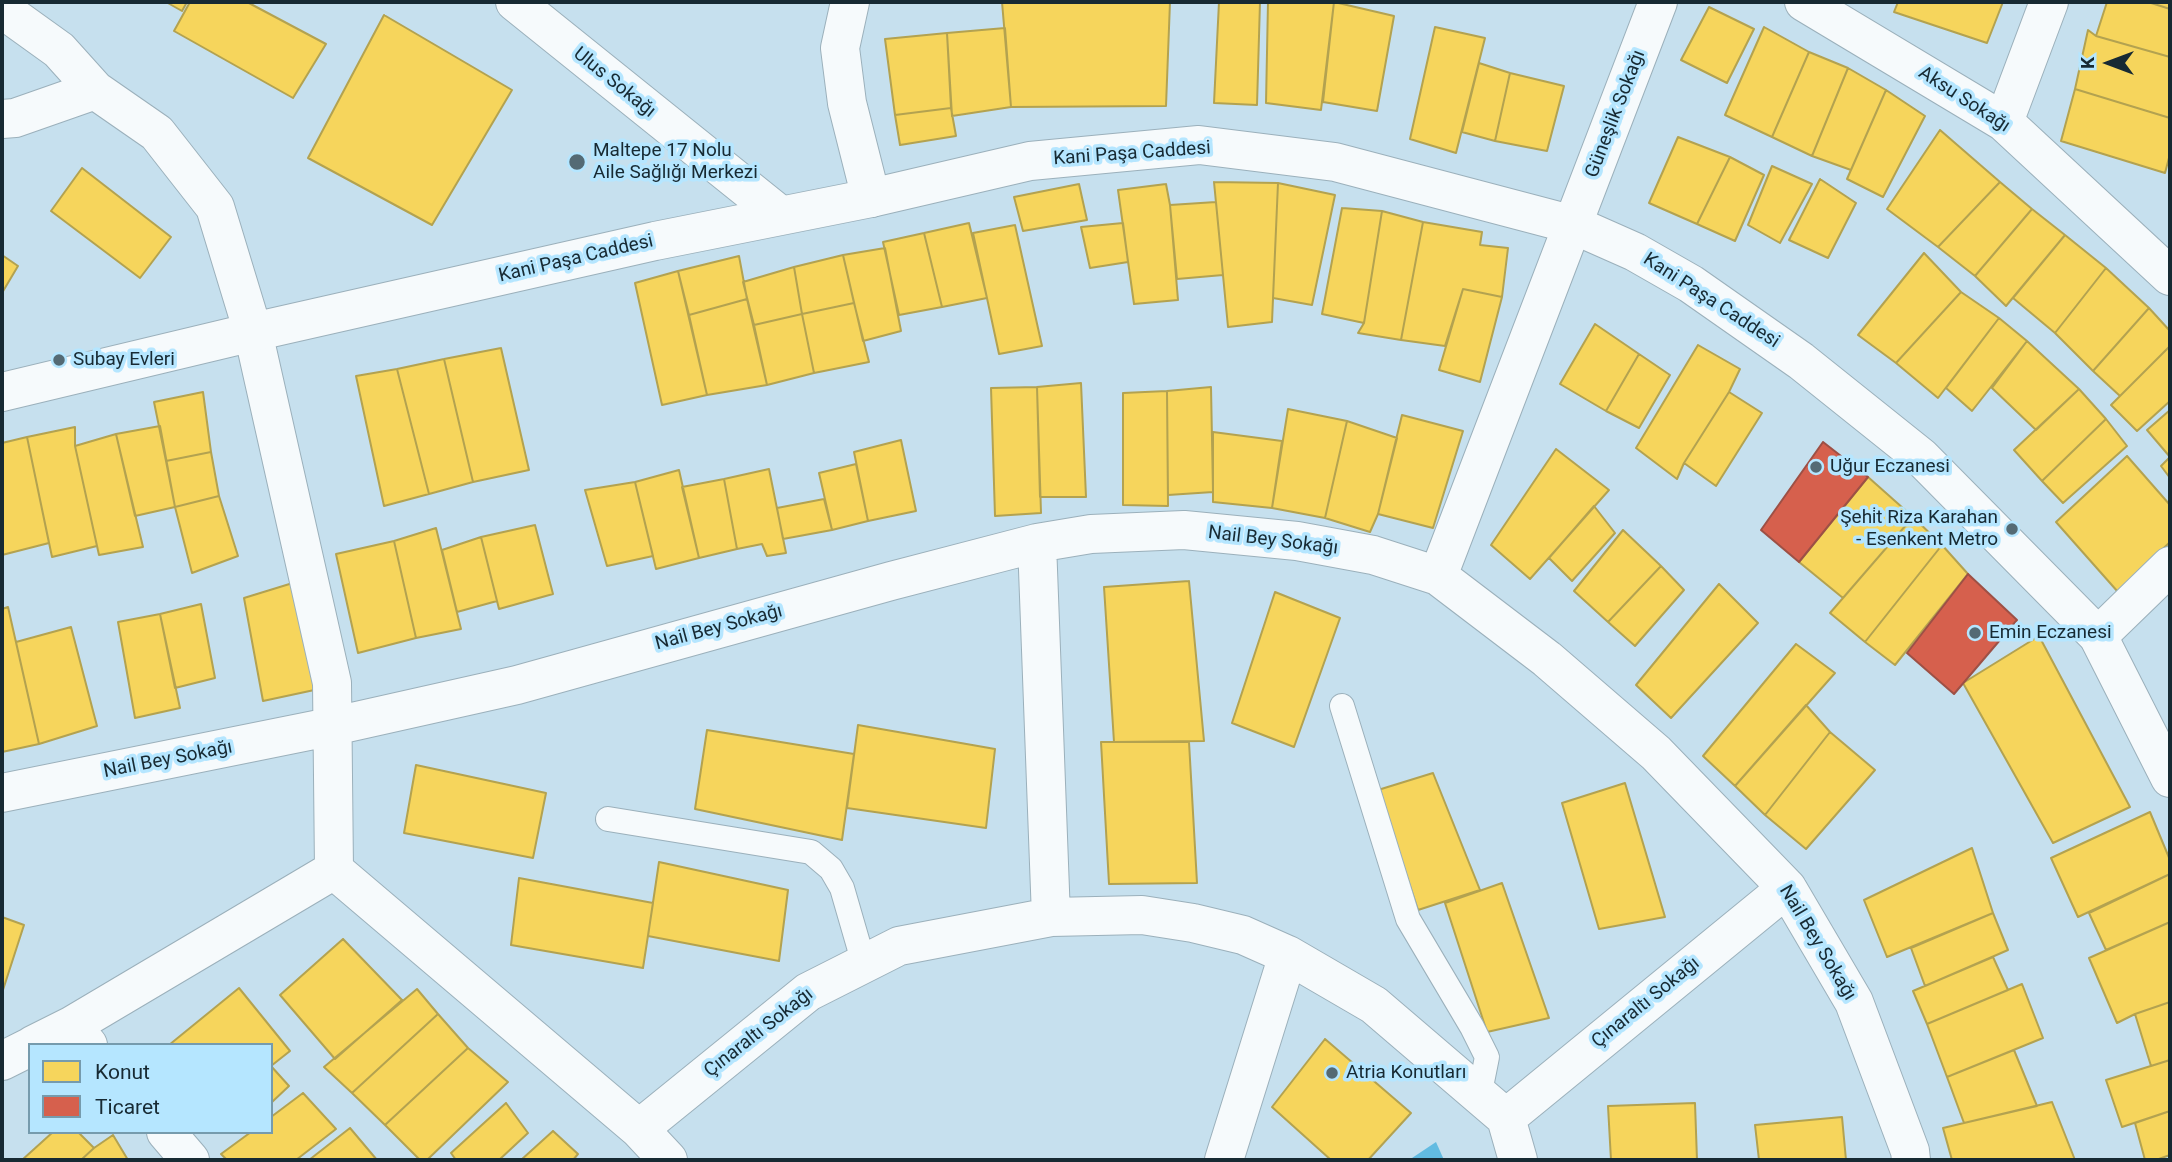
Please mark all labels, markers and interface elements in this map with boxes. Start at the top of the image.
north arrow [2074,28,2144,98]
street label: Ulus Sokağı [568,43,660,123]
street label: Güneşlik Sokağı [1581,47,1651,181]
text: K [2076,57,2099,69]
street label: Aksu Sokağı [1914,62,2014,138]
street label: Kani Paşa Caddesi [1053,137,1211,171]
place label: Maltepe 17 Nolu Aile Sağlığı Merkezi [593,140,758,184]
marker: Maltepe 17 Nolu Aile Sağlığı Merkezi [567,152,587,172]
street label: Kani Paşa Caddesi [497,230,655,288]
street label: Kani Paşa Caddesi [1639,248,1783,354]
place label: Subay Evleri [73,349,175,371]
marker: Subay Evleri [51,352,67,368]
place label: Uğur Eczanesi [1830,456,1950,478]
marker: Uğur Eczanesi [1808,459,1824,475]
place label: Şehi̇t Riza Karahan - Esenkent Metro [1840,507,1998,551]
marker: Şehi̇t Riza Karahan - Esenkent Metro [2004,521,2020,537]
street label: Nail Bey Sokağı [1207,522,1339,560]
street label: Nail Bey Sokağı [653,600,785,656]
place label: Emin Eczanesi [1989,622,2112,644]
marker: Emin Eczanesi [1967,625,1983,641]
street label: Nail Bey Sokağı [102,736,234,784]
street label: Nail Bey Sokağı [1774,881,1860,1005]
street label: Çınaraltı Sokağı [1588,953,1704,1053]
street label: Çınaraltı Sokağı [700,983,818,1083]
legend [28,1043,273,1134]
text: Konut [95,1060,150,1084]
place label: Atria Konutları [1346,1062,1466,1084]
marker: Atria Konutları [1324,1065,1340,1081]
text: Ticaret [95,1095,160,1119]

